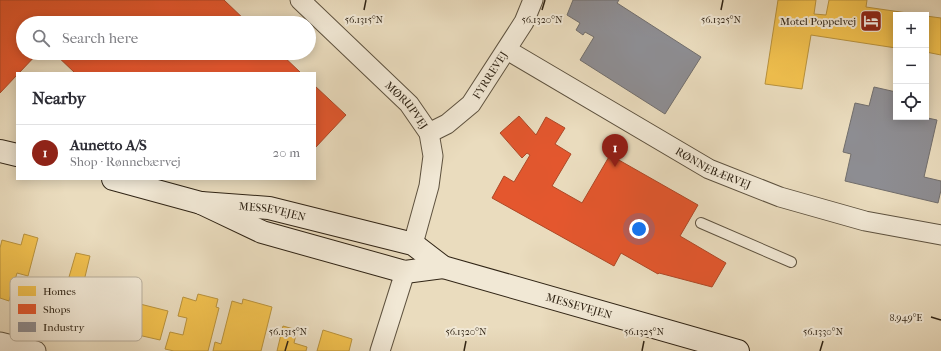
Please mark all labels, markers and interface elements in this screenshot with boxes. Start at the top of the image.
hotel icon: Motel Poppelvej [858,8,884,34]
map controls [893,12,929,120]
button: + [893,12,929,48]
text: 56.1315°N [345,14,384,26]
text: 56.1320°N [521,14,563,26]
text: 56.1325°N [701,14,741,26]
place label: Motel Poppelvej [780,15,856,28]
search box [16,16,316,60]
icon: search [30,27,52,49]
text: Search here [62,29,138,47]
button: − [893,48,929,84]
street label: FYRREVEJ [470,49,510,102]
street label: MØRUPVEJ [382,79,430,132]
button: locate [893,84,929,120]
text: Nearby [32,88,86,108]
pin: 1 [602,134,628,167]
text: Aunetto A/S [70,136,147,154]
text: 1 [43,145,47,160]
text: 20 m [273,145,300,160]
street label: RØNNEBÆRVEJ [673,145,753,192]
text: Shop · Rønnebærvej [70,154,181,169]
street label: MESSEVEJEN [238,200,308,224]
your location [629,219,649,239]
legend [10,277,142,341]
text: Homes [43,285,76,298]
street label: MESSEVEJEN [545,291,614,322]
text: Shops [43,303,70,316]
text: 8.949°E [890,312,922,324]
text: Industry [43,321,85,334]
text: 56.1315°N [269,326,308,338]
text: 56.1320°N [445,326,487,338]
text: 56.1325°N [624,326,664,338]
text: 56.1330°N [803,326,844,338]

